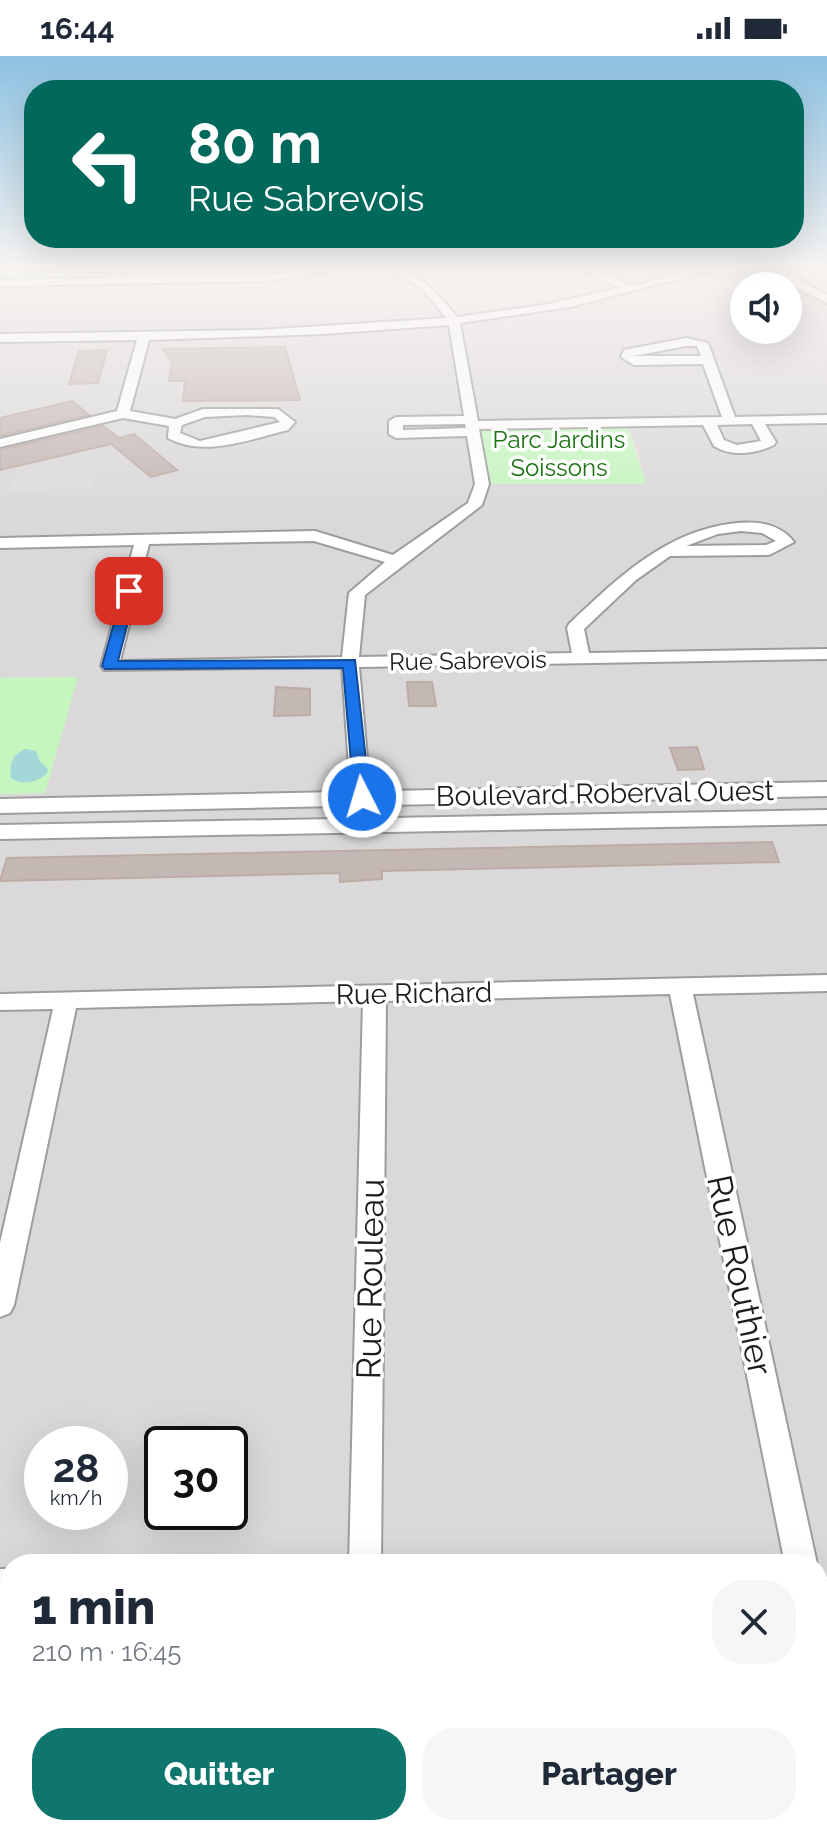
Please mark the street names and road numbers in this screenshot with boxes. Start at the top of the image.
street label: Rue Sabrevois [389,645,547,676]
street label: Boulevard Roberval Ouest [436,774,775,813]
street label: Rue Richard [336,976,492,1011]
street label: Rue Routhier [699,1171,781,1379]
street label: Rue Rouleau [348,1178,392,1380]

